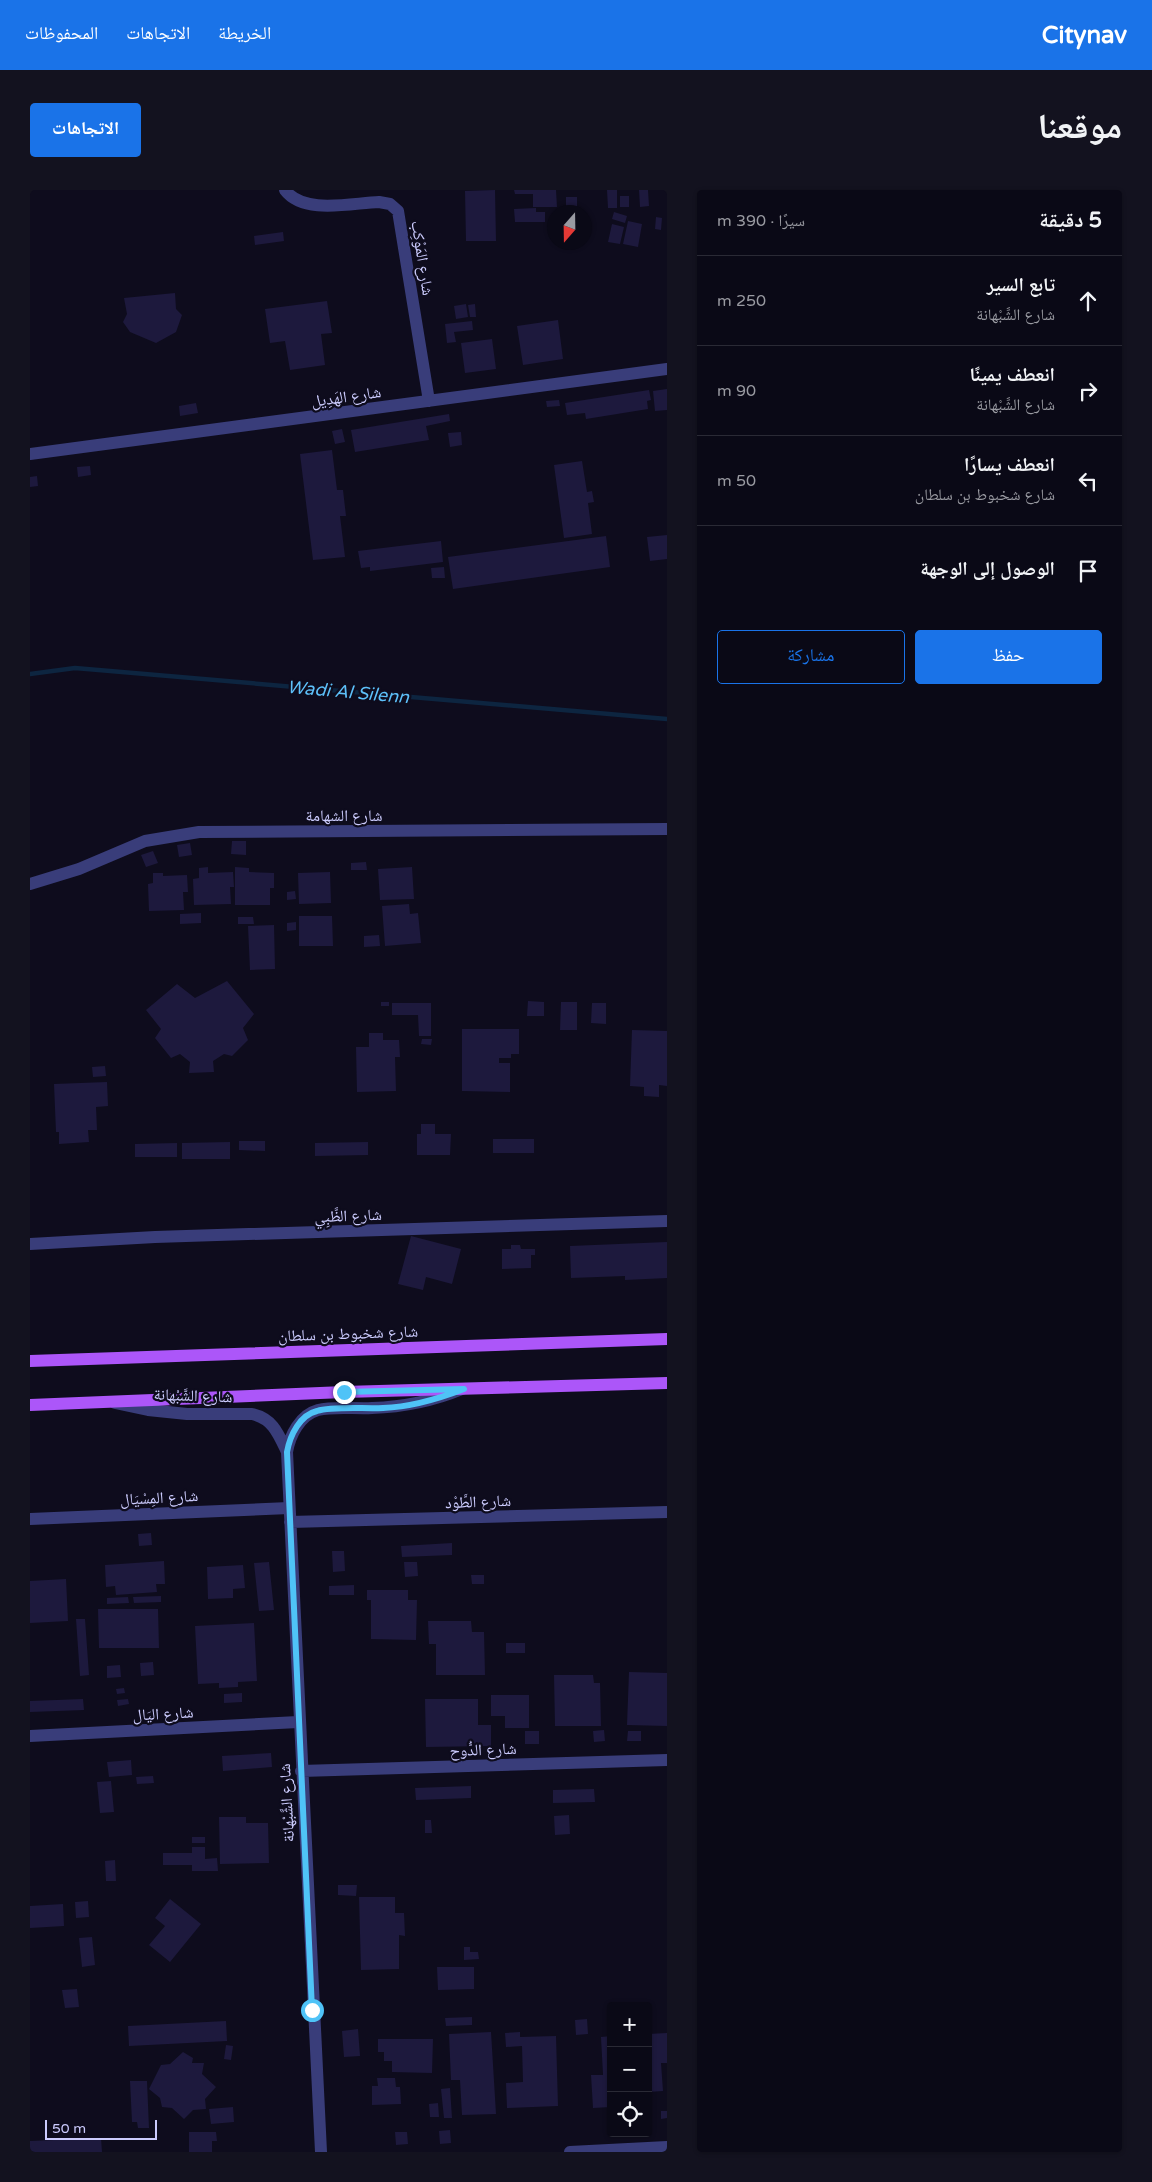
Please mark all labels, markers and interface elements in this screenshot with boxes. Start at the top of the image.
text: Citynav [1042,21,1127,50]
text: المحفوظات [25,22,98,44]
text: الاتجاهات [126,22,190,44]
text: الخريطة [218,22,271,44]
button: الاتجاهات [30,103,141,157]
text: موقعنا [1037,106,1122,148]
north arrow [547,205,592,250]
text: 5 دقيقة [1039,208,1102,233]
text: سيرًا · 390 m [717,211,805,231]
street label: شارع المَوْكِب [406,219,438,297]
text: تابع السير [987,274,1055,296]
icon: ahead [1074,287,1102,315]
text: 250 m [717,291,766,311]
text: شارع الشَّبْهانة [976,305,1055,325]
text: انعطف يمينًا [969,364,1055,386]
icon: right [1074,377,1102,405]
text: 90 m [717,381,756,401]
street label: شارع الهَدِيل [310,382,382,412]
text: شارع الشَّبْهانة [976,395,1055,415]
text: انعطف يسارًا [964,454,1055,476]
icon: left [1074,467,1102,495]
text: 50 m [717,471,756,491]
text: شارع شخبوط بن سلطان [915,485,1055,505]
icon: arrive [1074,557,1102,585]
text: الوصول إلى الوجهة [920,558,1055,580]
button: مشاركة [717,630,905,684]
button: حفظ [915,630,1102,684]
water label: Wadi Al Silenn [286,676,411,708]
street label: شارع الشهامة [305,806,383,826]
street label: شارع الظَّبِي [314,1205,382,1229]
street label: شارع شخبوط بن سلطان [278,1322,418,1346]
route end [333,1381,356,1404]
street label: شارع الشَّبْهانة [153,1385,233,1407]
street label: شارع المِسْيَال [119,1486,199,1510]
street label: شارع الطَّوْد [445,1491,511,1513]
street label: شارع اليَال [132,1702,194,1726]
street label: شارع الدُّوح [449,1738,517,1761]
street label: شارع الشَّبْهانة [275,1763,299,1843]
route start [301,1999,324,2022]
map controls [607,2002,652,2137]
button: + [607,2002,652,2047]
button: − [607,2047,652,2092]
button: locate [607,2092,652,2137]
scale bar [45,2117,158,2140]
text: 50 m [52,2120,86,2137]

